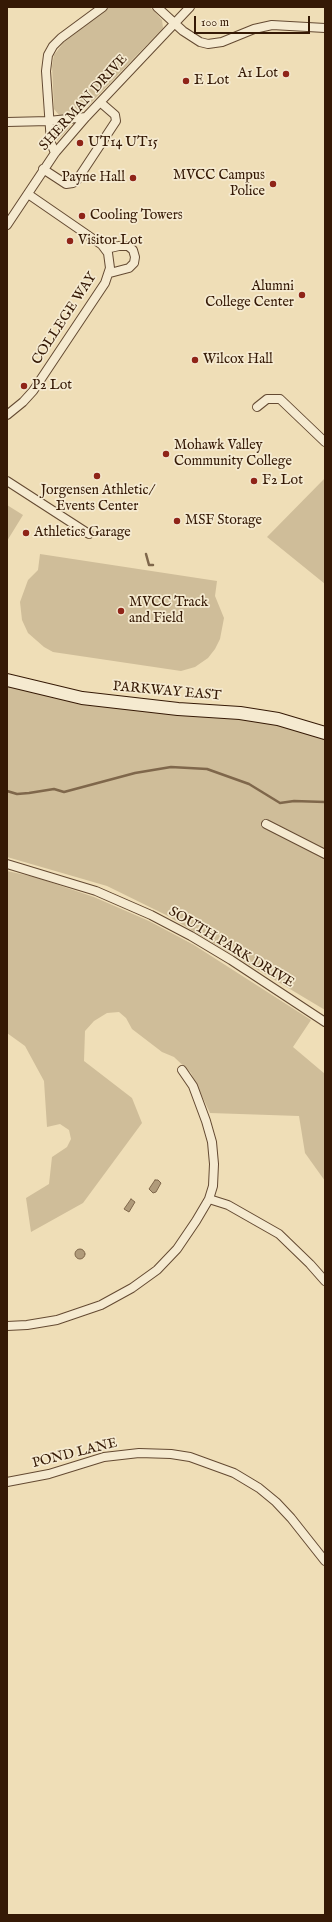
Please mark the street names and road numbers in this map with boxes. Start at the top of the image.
street label: SHERMAN DRIVE [36,51,132,155]
street label: COLLEGE WAY [29,270,101,368]
street label: PARKWAY EAST [112,679,222,705]
street label: SOUTH PARK DRIVE [165,904,297,992]
street label: POND LANE [31,1435,119,1473]

